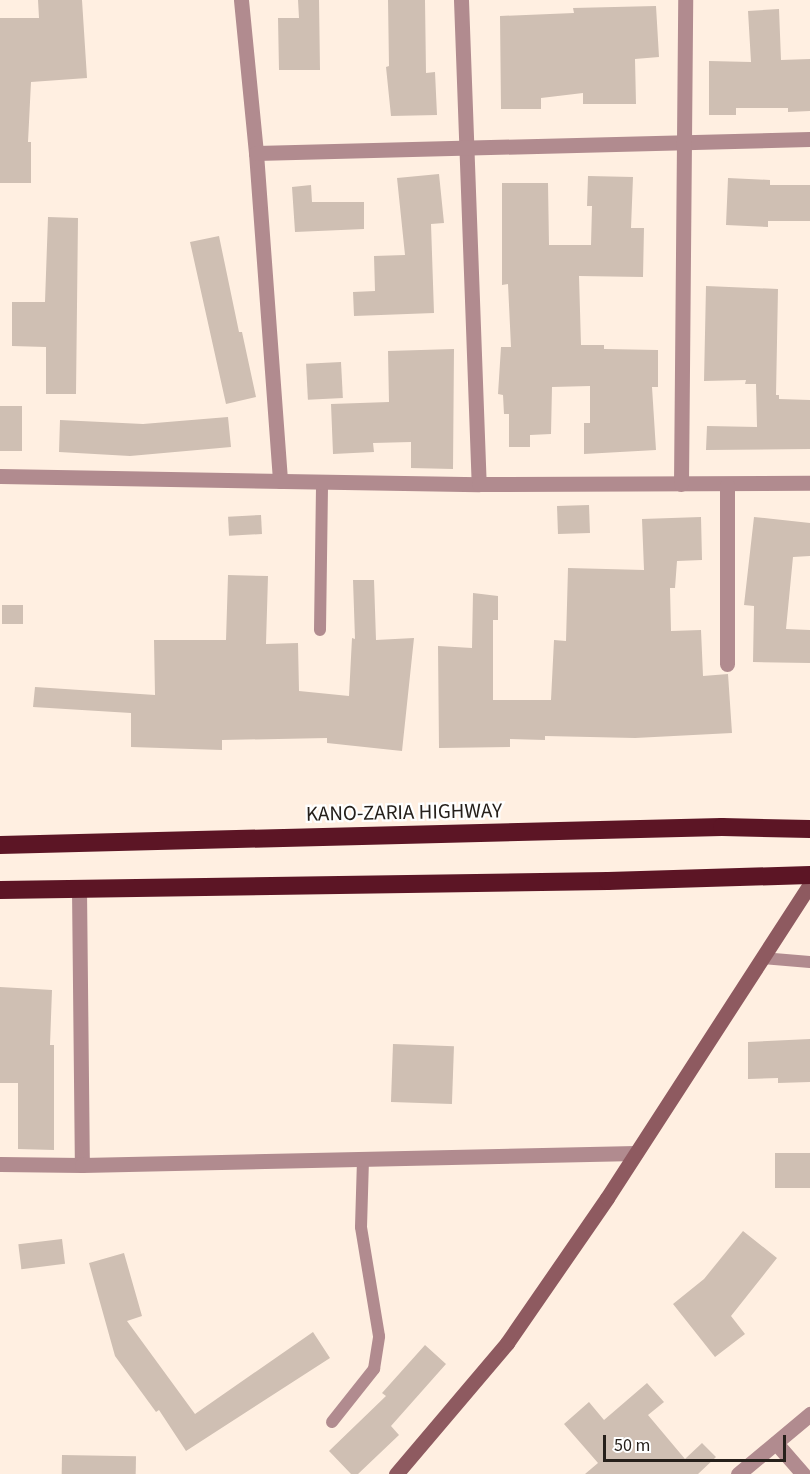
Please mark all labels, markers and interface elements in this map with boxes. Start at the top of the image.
street label: KANO-ZARIA HIGHWAY [306,798,502,826]
scale bar [606,1423,789,1461]
text: 50 m [614,1433,650,1458]

